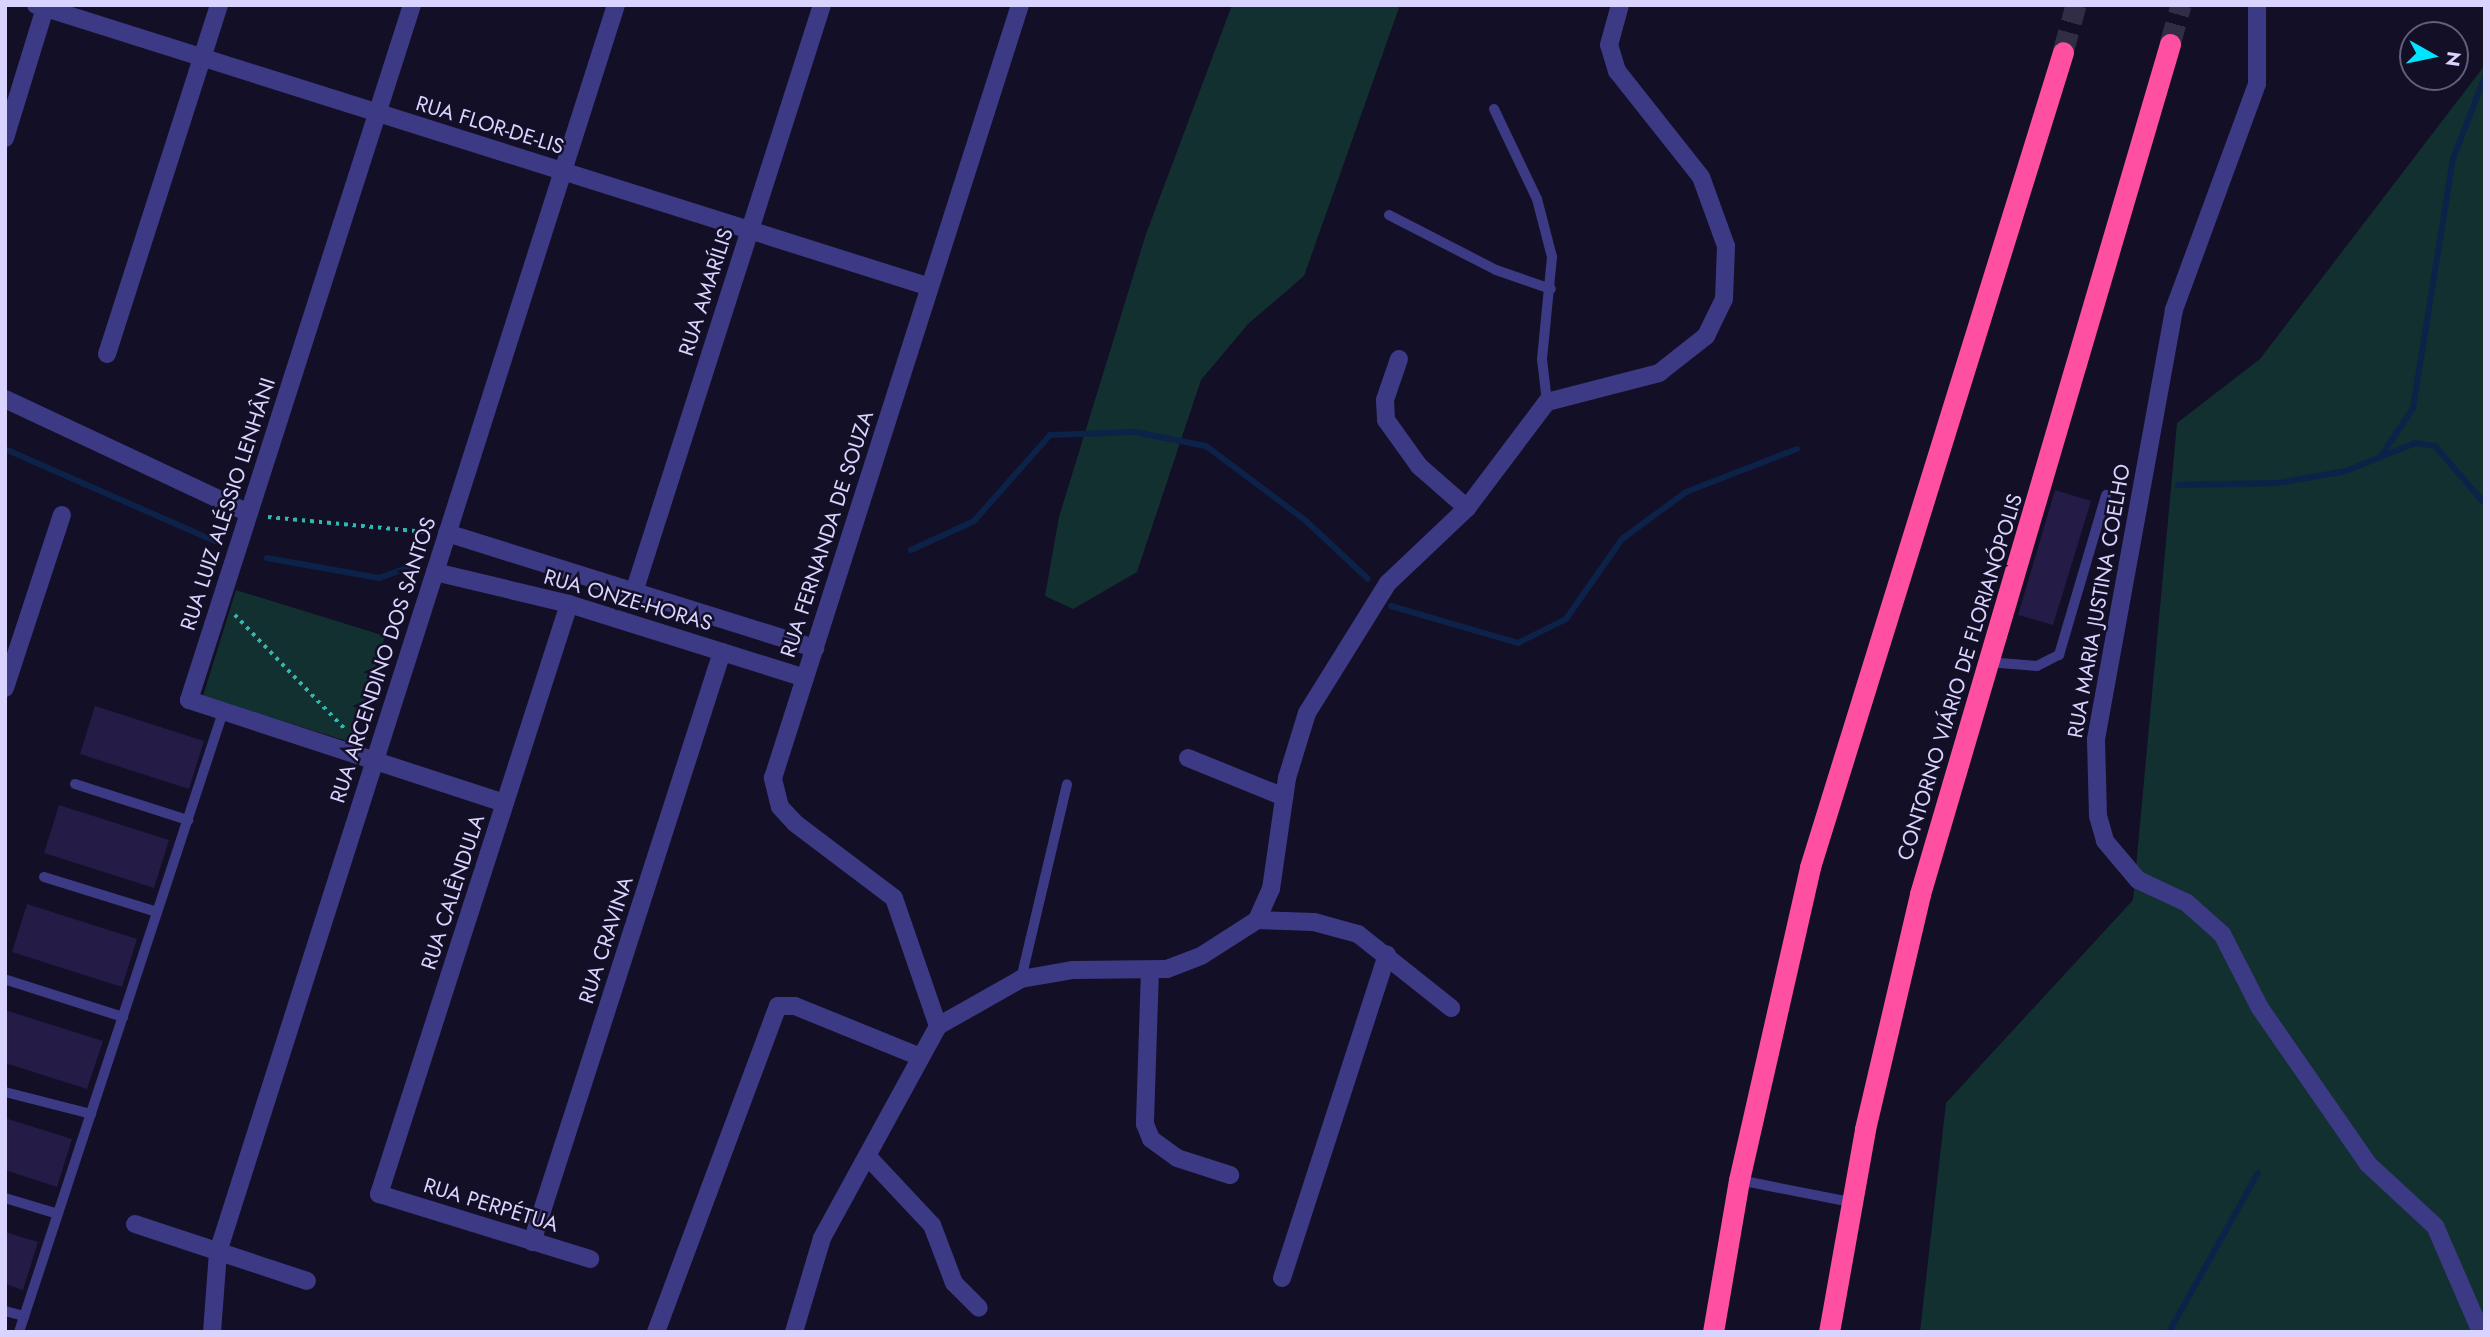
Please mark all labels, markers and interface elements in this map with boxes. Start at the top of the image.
north arrow [2399,21,2469,91]
text: N [2439,49,2468,69]
street label: RUA FLOR-DE-LIS [413,91,567,159]
street label: RUA AMARÍLIS [673,225,739,359]
street label: RUA LUIZ ALÉSSIO LENHÂNI [175,375,281,633]
street label: RUA FERNANDA DE SOUZA [775,408,879,660]
street label: RUA MARIA JUSTINA COELHO [2062,462,2136,740]
street label: CONTORNO VIÁRIO DE FLORIANÓPOLIS [1892,491,2028,863]
street label: RUA ARCENDINO DOS SANTOS [325,514,441,806]
street label: RUA ONZE-HORAS [541,564,715,636]
street label: RUA CALÊNDULA [416,811,490,973]
street label: RUA CRAVINA [574,873,638,1007]
street label: RUA PERPÉTUA [421,1173,561,1237]

